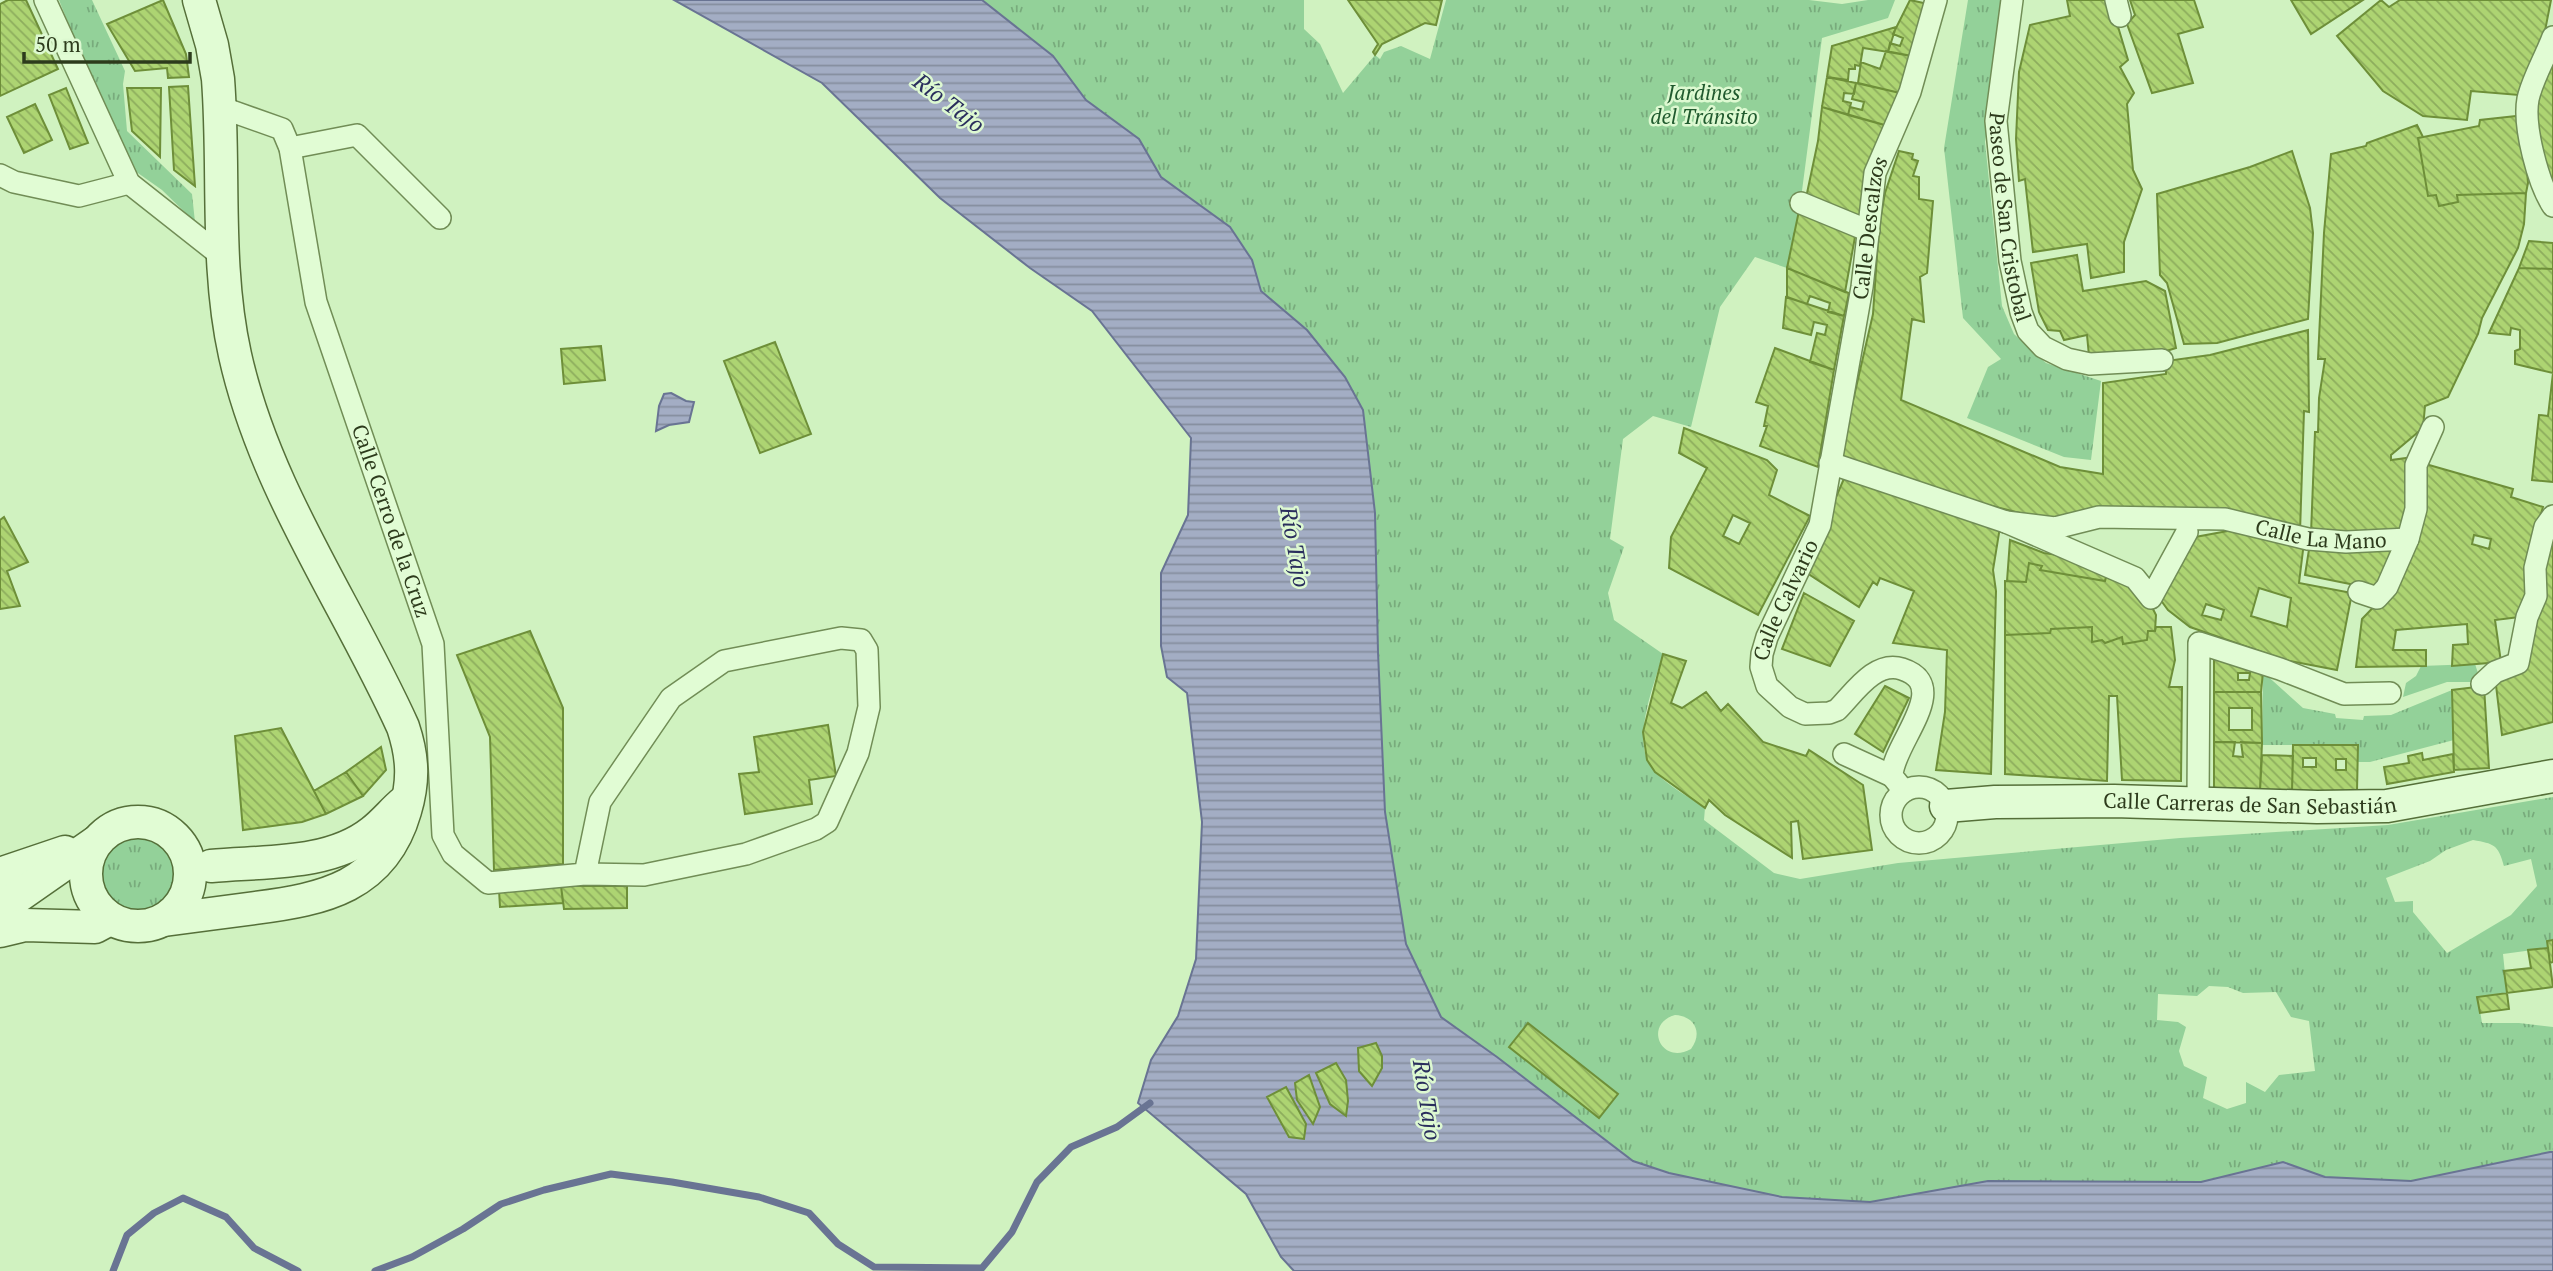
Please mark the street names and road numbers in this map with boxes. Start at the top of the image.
street label: Paseo de San Cristobal [1983,111,2038,326]
street label: Calle Descalzos [1845,152,1894,302]
street label: Calle Cerro de la Cruz [346,420,438,621]
street label: Calle La Mano [2253,512,2387,555]
street label: Calle Calvario [1746,535,1824,664]
street label: Calle Carreras de San Sebastián [2103,786,2399,820]

